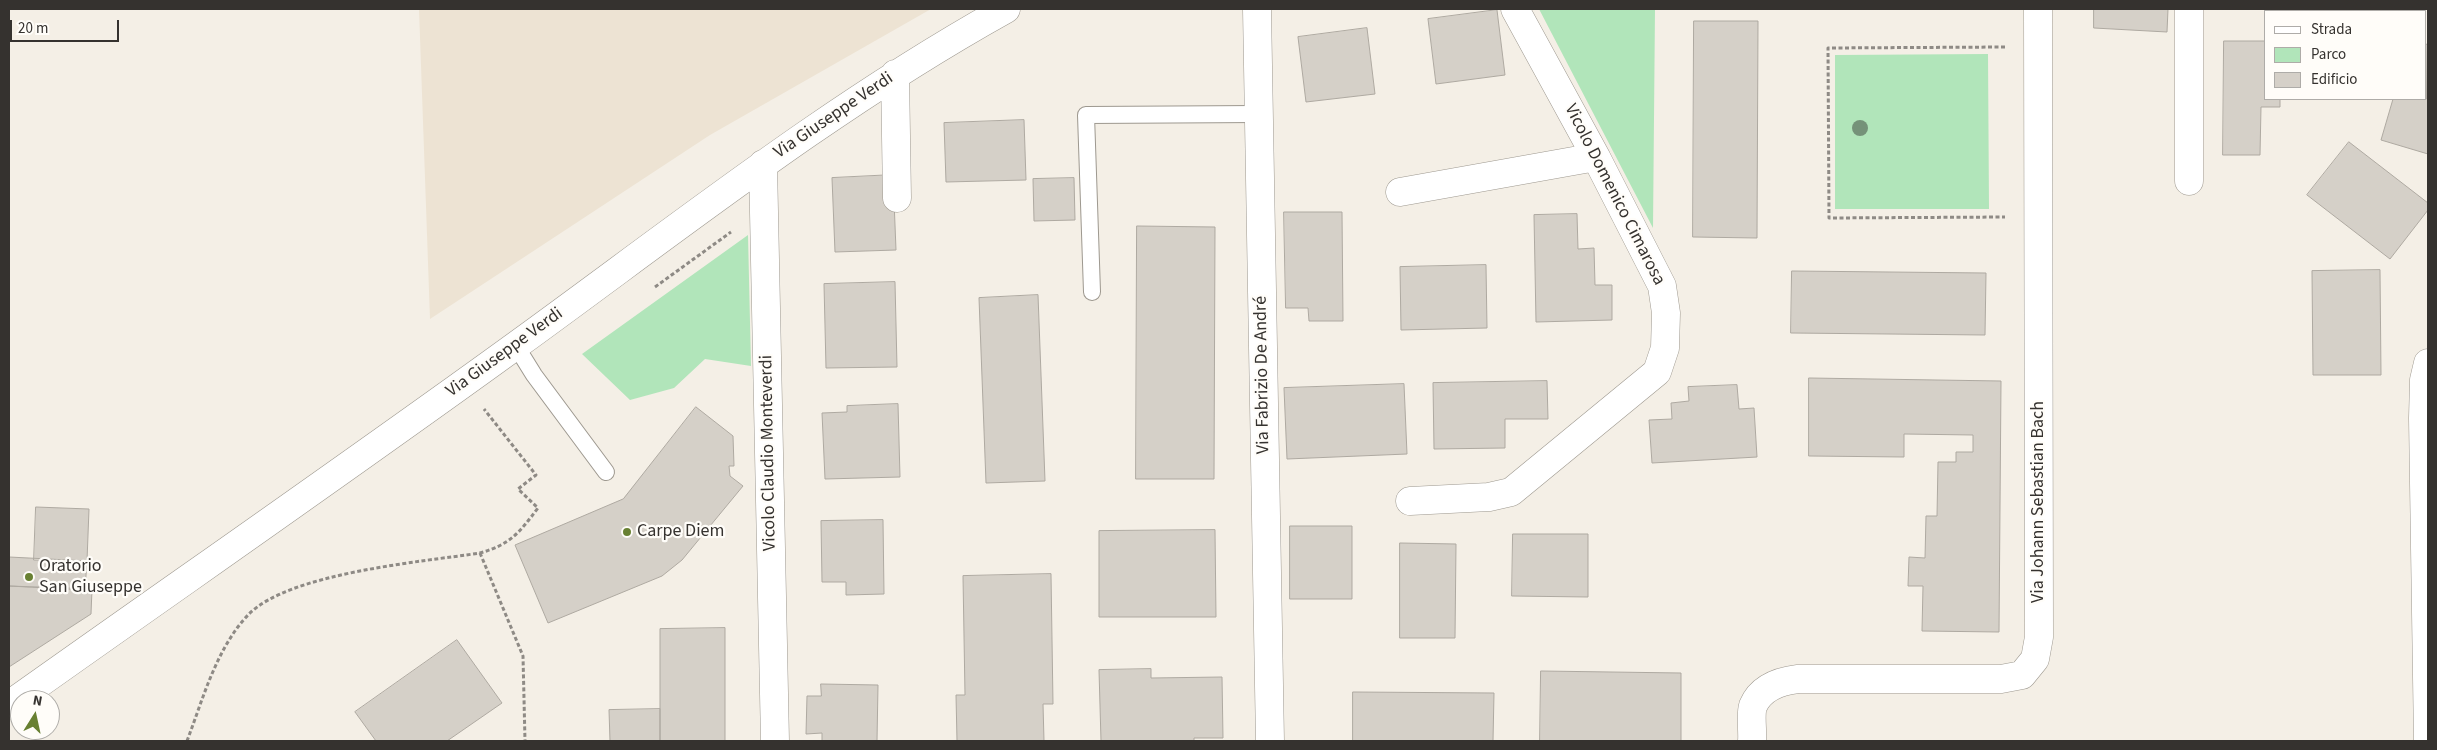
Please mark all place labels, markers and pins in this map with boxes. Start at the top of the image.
place label: Carpe Diem [637,521,724,543]
marker: Carpe Diem [621,526,633,538]
place label: Oratorio San Giuseppe [39,556,142,598]
marker: Oratorio San Giuseppe [23,571,35,583]

